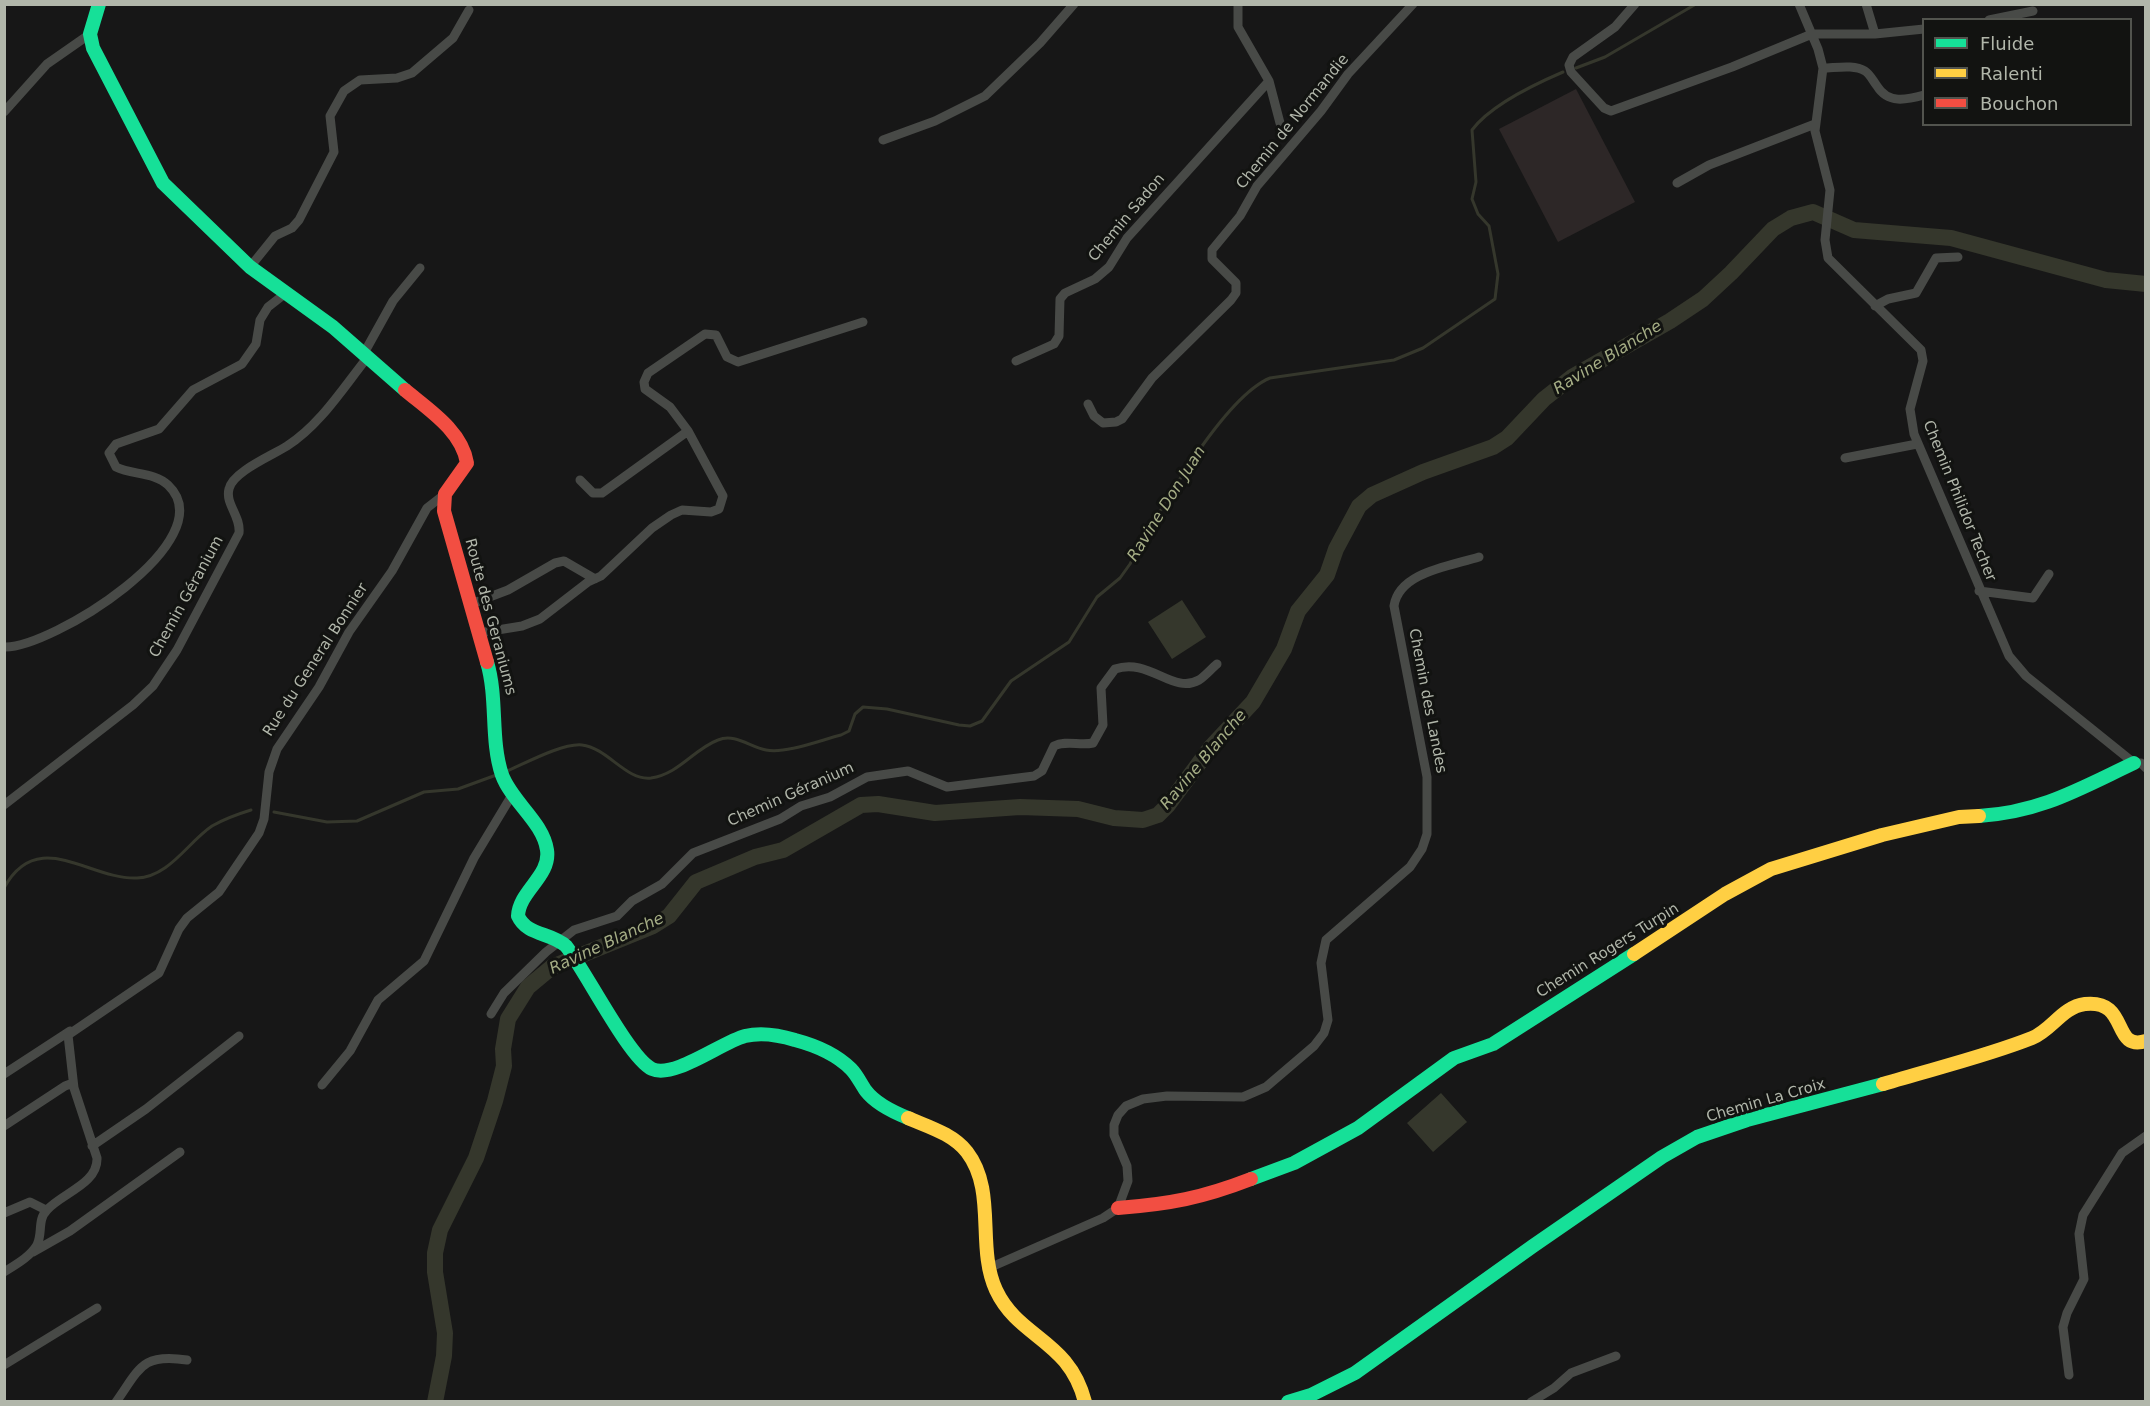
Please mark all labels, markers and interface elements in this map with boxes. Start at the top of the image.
legend [1922,18,2132,126]
text: Fluide [1980,33,2034,54]
street label: Chemin de Normandie [1233,51,1353,193]
text: Ralenti [1980,63,2043,84]
text: Bouchon [1980,93,2059,114]
street label: Chemin Sadon [1085,170,1169,266]
water label: Ravine Blanche [1550,317,1666,399]
street label: Chemin Philidor Techer [1918,418,2000,584]
water label: Ravine Don Juan [1124,443,1210,565]
street label: Chemin Géranium [146,533,228,661]
street label: Route des Geraniums [460,537,520,697]
street label: Rue du General Bonnier [260,580,372,740]
street label: Chemin des Landes [1404,627,1450,775]
water label: Ravine Blanche [1157,706,1251,814]
street label: Chemin Géranium [725,759,857,831]
street label: Chemin Rogers Turpin [1534,900,1682,1002]
water label: Ravine Blanche [547,909,667,979]
street label: Chemin La Croix [1704,1075,1828,1127]

